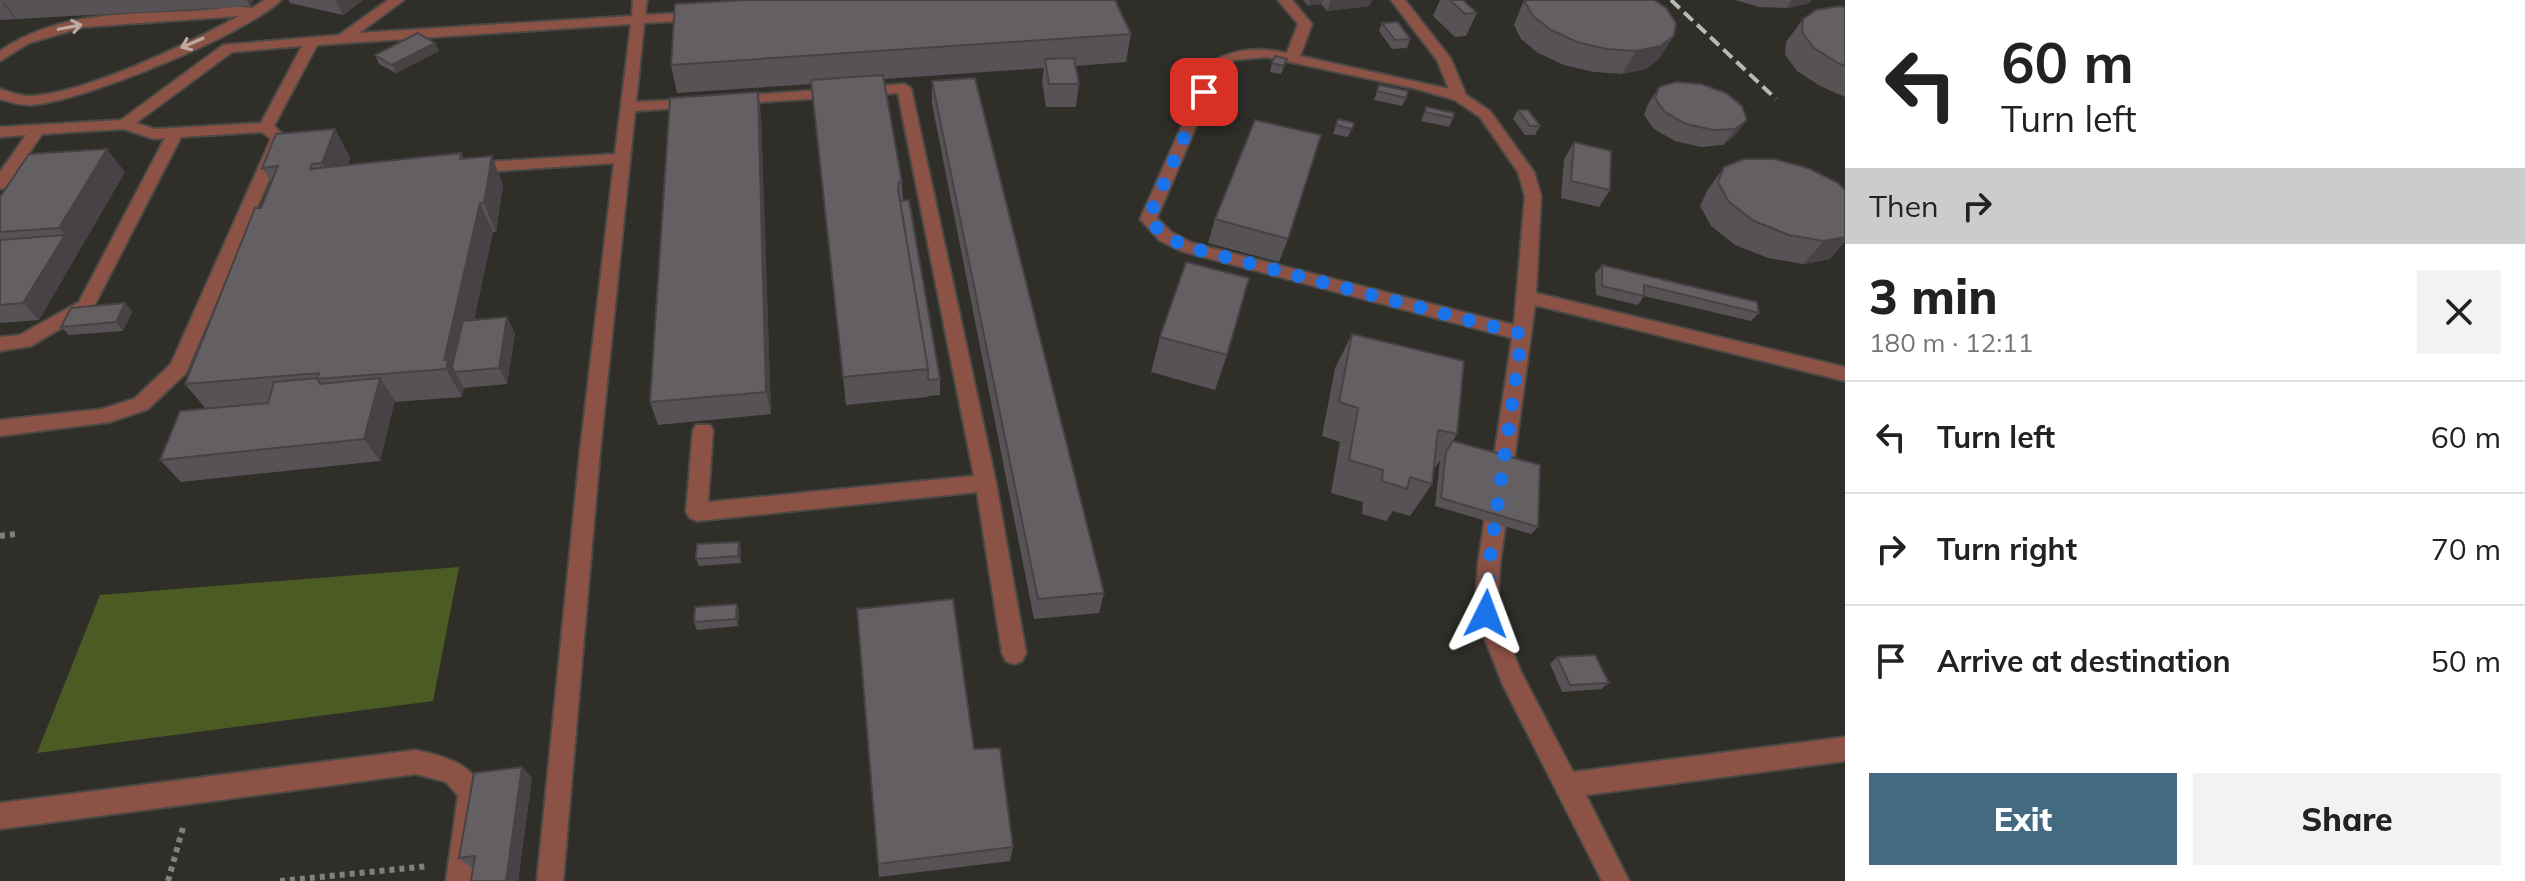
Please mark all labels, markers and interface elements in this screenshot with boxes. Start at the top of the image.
one-way arrow [57,18,83,33]
text: 60 m [2001,27,2134,97]
icon: left [1869,32,1973,136]
one-way arrow [181,36,205,51]
pin [1170,58,1238,126]
icon: arrive [1182,70,1226,114]
text: Turn left [2001,96,2137,141]
icon: right [1955,184,1999,228]
text: Then [1869,187,1939,225]
text: 3 min [1869,266,1998,326]
button: close [2417,270,2501,354]
text: 180 m · 12:11 [1869,326,2033,359]
icon: left [1869,415,1913,459]
text: Turn left [1937,418,2055,456]
text: 60 m [2431,418,2501,456]
icon: right [1869,527,1913,571]
text: Turn right [1937,530,2077,568]
text: 70 m [2431,530,2501,568]
position arrow [1444,572,1528,656]
icon: arrive [1869,639,1913,683]
text: Arrive at destination [1937,642,2231,680]
text: 50 m [2431,642,2501,680]
button: Exit [1869,773,2177,865]
button: Share [2193,773,2501,865]

